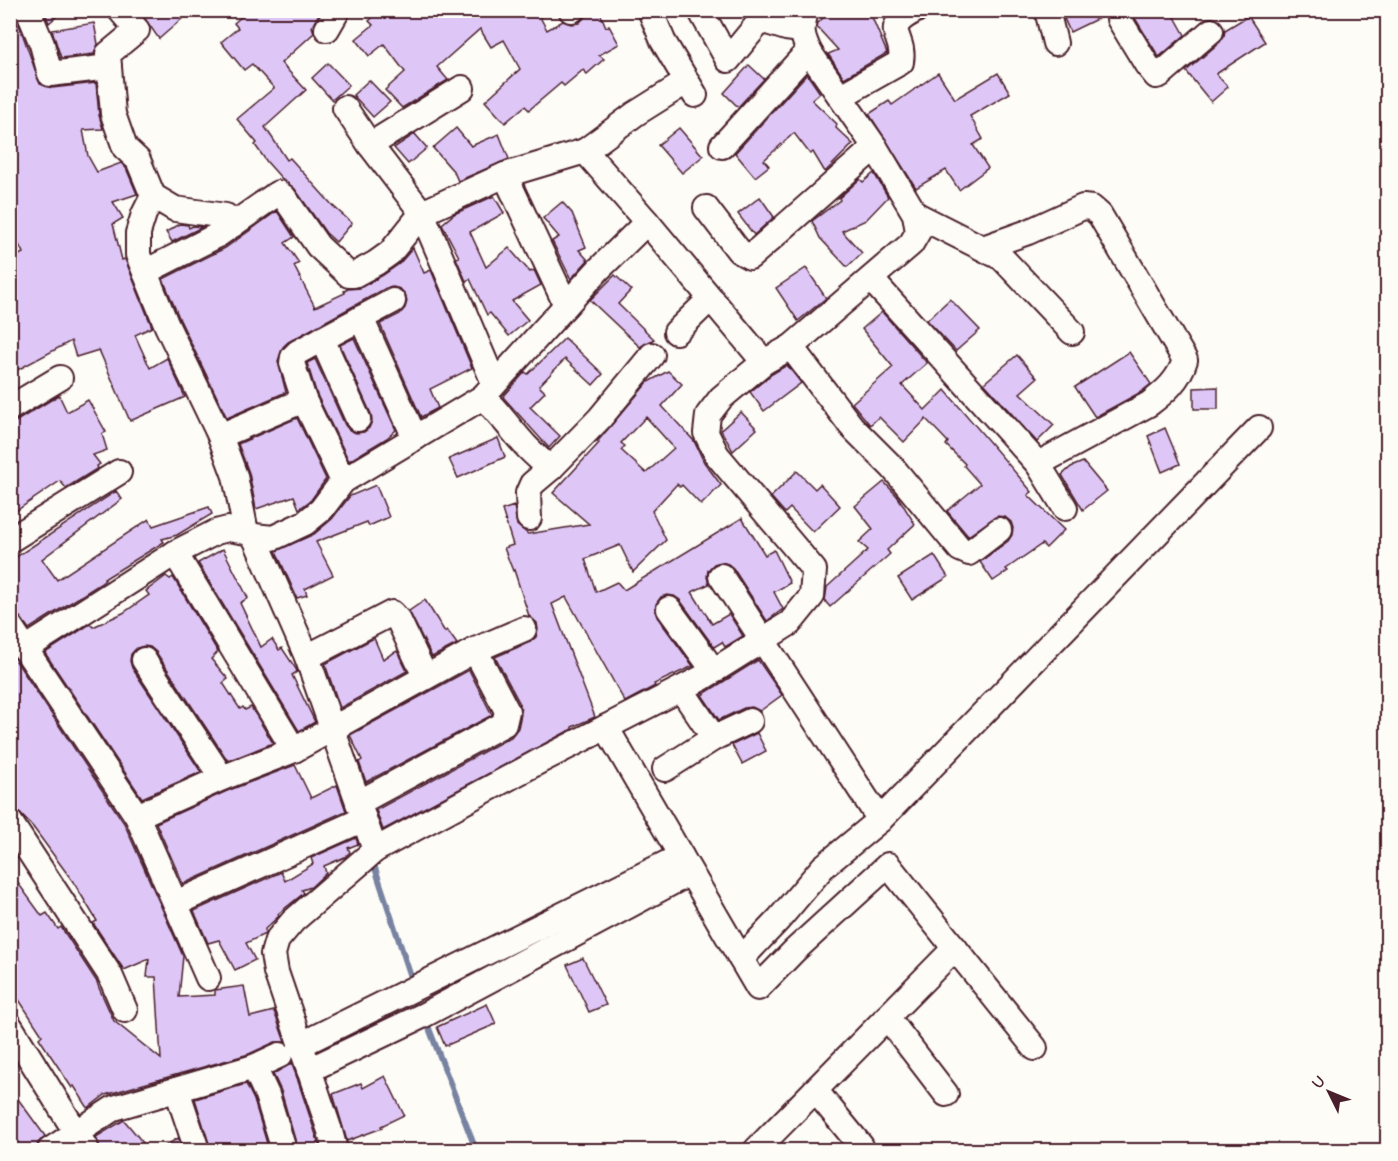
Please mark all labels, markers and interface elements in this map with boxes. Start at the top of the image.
north arrow [1299,1062,1359,1122]
text: U [1309,1072,1329,1093]

